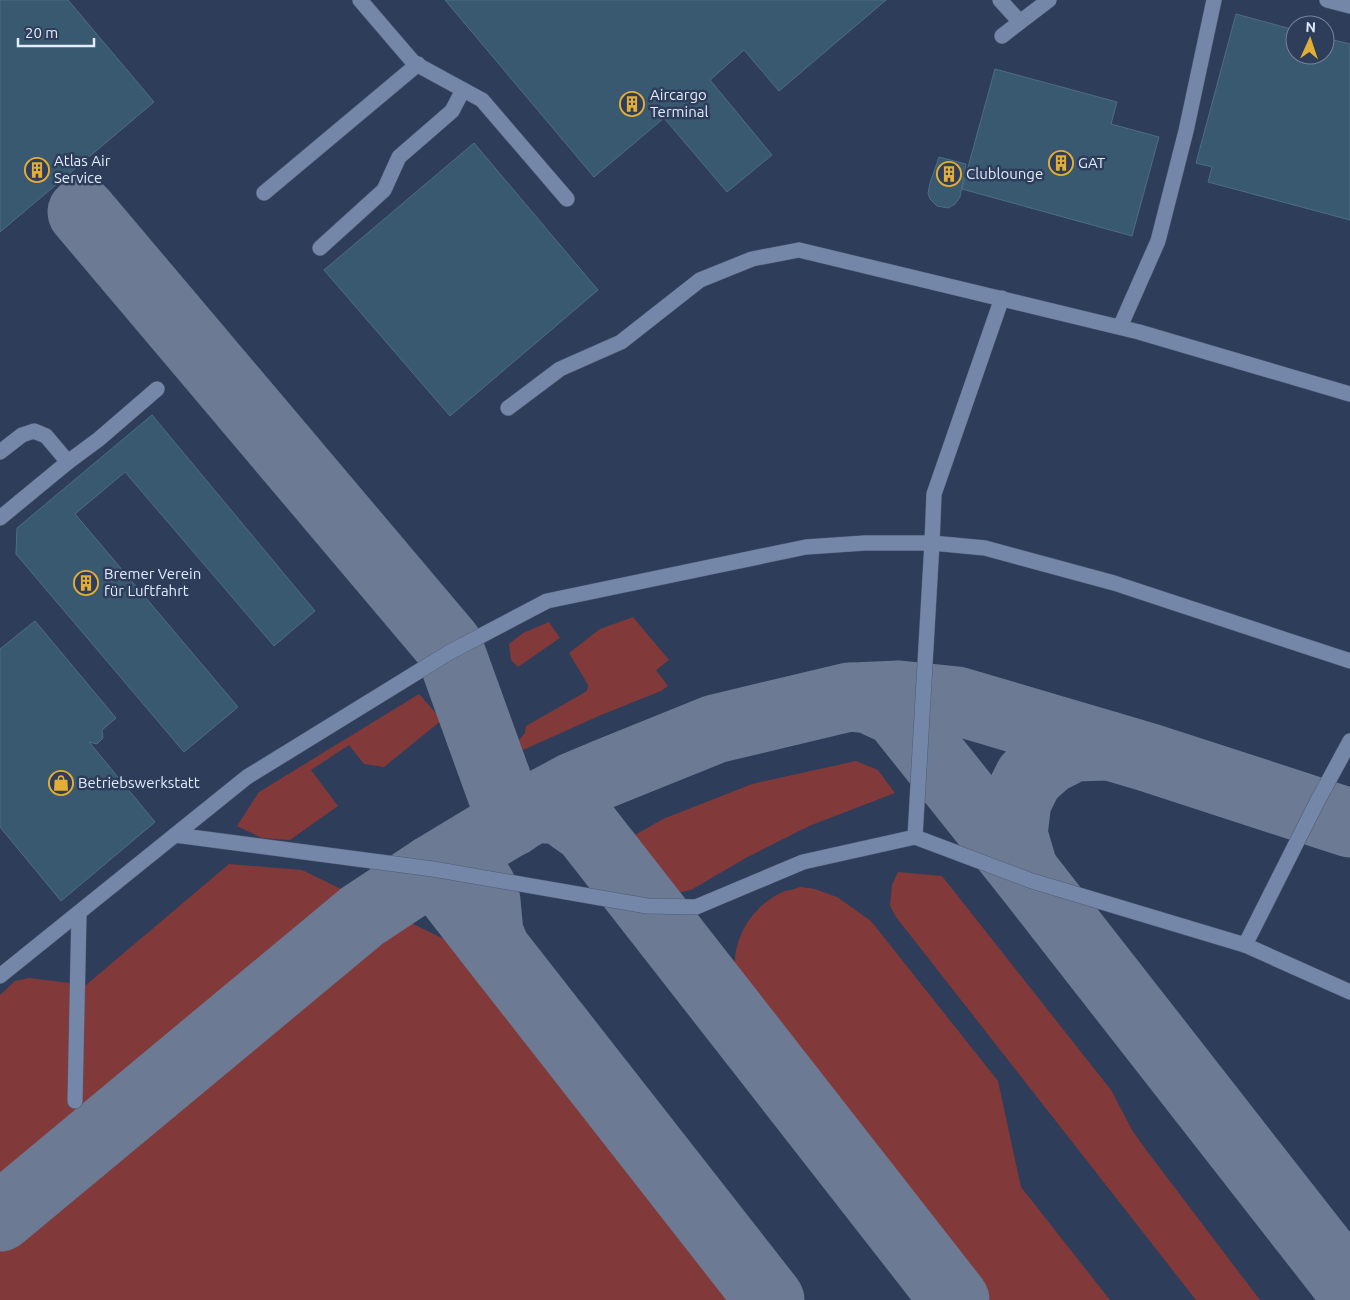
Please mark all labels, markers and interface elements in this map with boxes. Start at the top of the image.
scale bar [18,15,94,47]
north arrow [1285,15,1335,65]
text: N [1305,19,1316,35]
text: 20 m [25,24,58,41]
place label: Aircargo Terminal [650,86,708,120]
building icon: Aircargo Terminal [619,91,645,117]
building icon: GAT [1048,150,1074,176]
place label: Atlas Air Service [54,152,111,186]
place label: GAT [1078,154,1106,171]
building icon: Atlas Air Service [24,157,50,183]
building icon: Clublounge [936,161,962,187]
place label: Clublounge [966,165,1043,182]
place label: Bremer Verein für Luftfahrt [104,565,201,599]
building icon: Bremer Verein für Luftfahrt [73,570,99,596]
shop icon: Betriebswerkstatt [48,770,74,796]
place label: Betriebswerkstatt [78,774,200,791]

